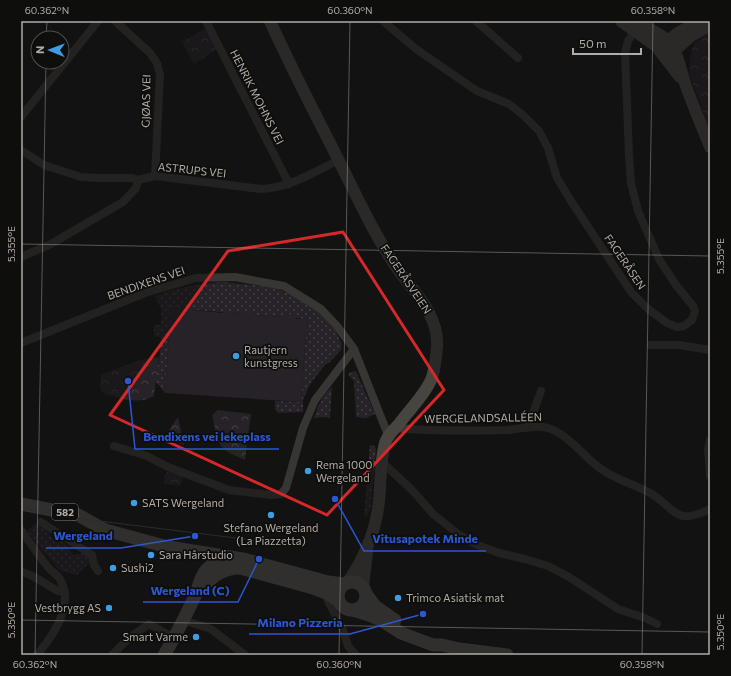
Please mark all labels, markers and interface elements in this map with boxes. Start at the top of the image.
text: 60.362°N [25,4,69,16]
text: 60.360°N [327,4,373,16]
text: 60.358°N [631,4,675,16]
north arrow [30,30,70,70]
scale bar [573,30,641,56]
text: 50 m [579,36,607,50]
text: N [33,46,46,54]
street label: HENRIK MOHNS VEI [228,47,287,146]
street label: GJØAS VEI [139,74,153,128]
street label: ASTRUPS VEI [157,159,227,180]
text: 5.355°E [5,226,17,262]
street label: FAGERÅSEN [602,231,650,292]
text: 5.355°E [714,238,726,274]
street label: FAGERÅSVEIEN [378,241,435,316]
street label: BENDIXENS VEI [105,263,186,302]
place label: Rautjern kunstgress [244,343,298,369]
marker: Rautjern kunstgress [231,351,241,361]
street label: WERGELANDSALLÉEN [424,409,542,425]
callout: Bendixens vei lekeplass [135,425,279,449]
text: Bendixens vei lekeplass [143,429,271,443]
place label: Rema 1000 Wergeland [316,458,373,484]
marker: Rema 1000 Wergeland [303,466,313,476]
place label: SATS Wergeland [142,496,224,509]
marker: SATS Wergeland [129,498,139,508]
road number: 582 [52,504,78,520]
marker: Stefano Wergeland (La Piazzetta) [266,510,276,520]
place label: Stefano Wergeland (La Piazzetta) [224,521,318,547]
callout: Wergeland [46,524,121,548]
callout: Vitusapotek Minde [364,527,486,551]
text: Wergeland [53,528,113,542]
text: Vitusapotek Minde [372,531,478,545]
place label: Sara Hårstudio [159,548,233,561]
marker: Sara Hårstudio [146,550,156,560]
place label: Sushi2 [121,561,154,574]
marker: Sushi2 [108,563,118,573]
callout: Wergeland (C) [143,578,238,602]
text: Wergeland (C) [150,583,230,597]
place label: Trimco Asiatisk mat [406,591,505,604]
marker: Trimco Asiatisk mat [393,593,403,603]
place label: Vestbrygg AS [34,601,101,614]
text: 5.350°E [5,602,17,638]
marker: Vestbrygg AS [104,603,114,613]
callout: Milano Pizzeria [249,610,350,634]
text: 5.350°E [714,614,726,650]
text: Milano Pizzeria [257,615,343,629]
place label: Smart Varme [123,630,188,643]
marker: Smart Varme [191,632,201,642]
text: 60.362°N [13,658,57,670]
text: 60.360°N [316,658,362,670]
text: 60.358°N [620,658,664,670]

